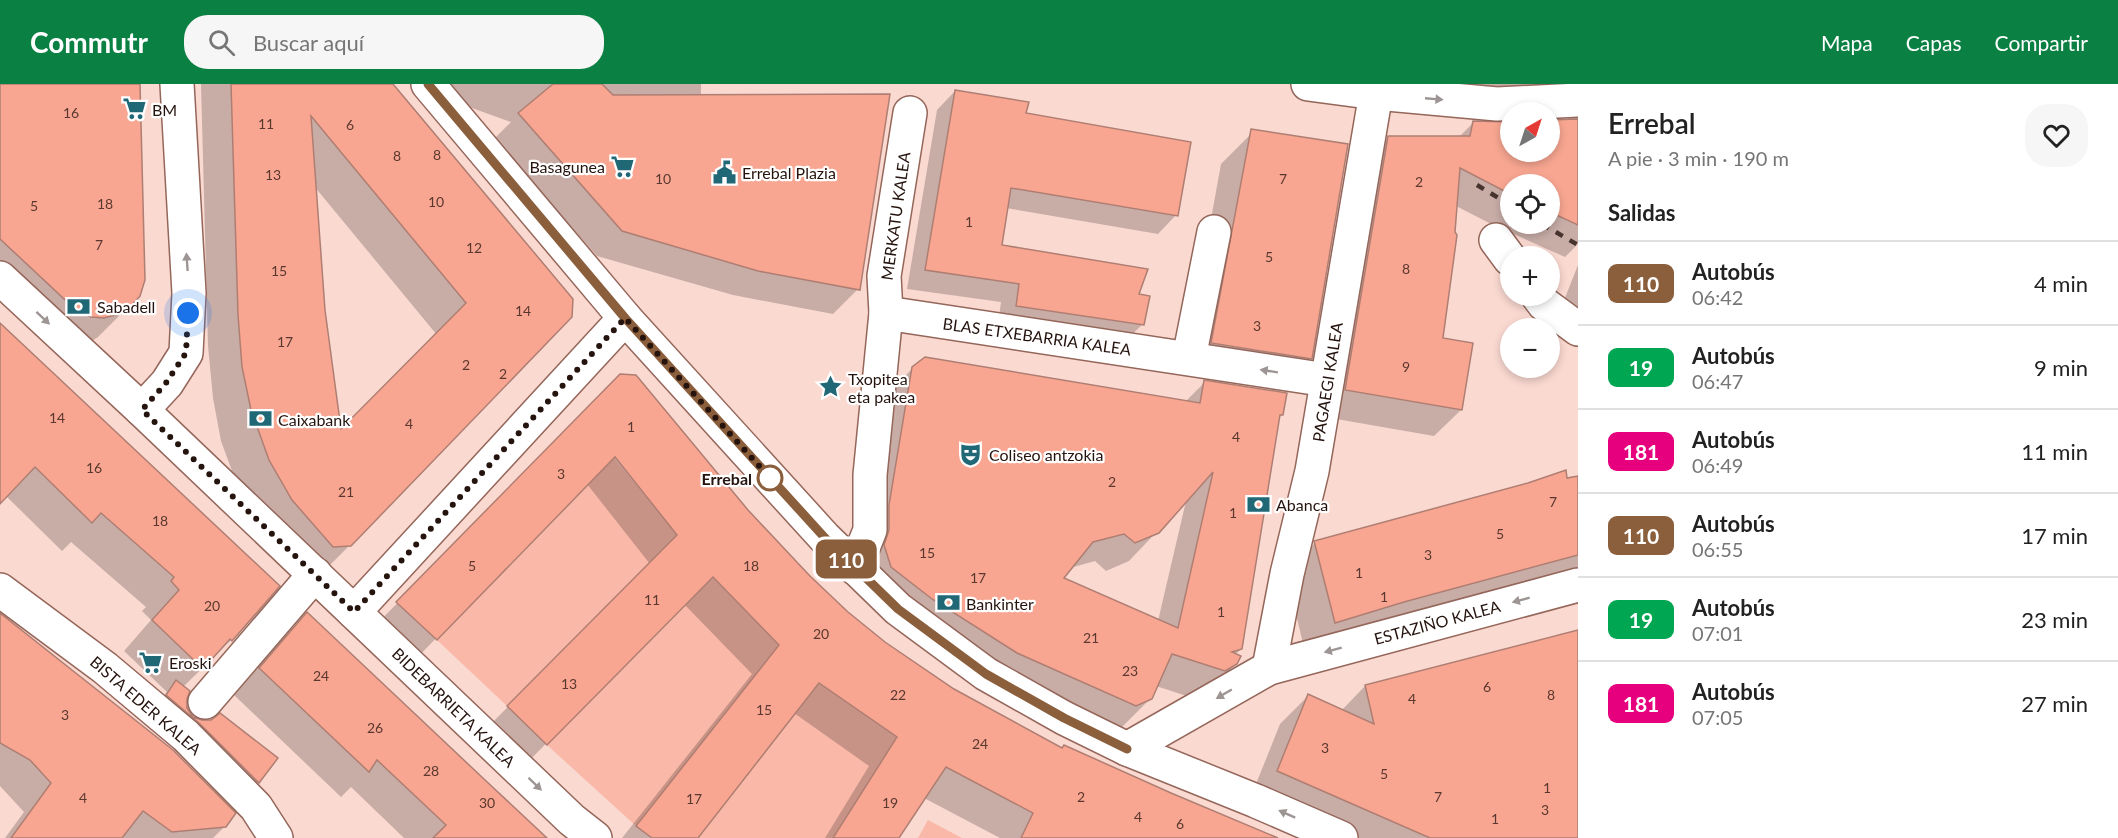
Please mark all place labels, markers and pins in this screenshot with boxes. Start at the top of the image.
supermarket icon: BM [121,96,147,122]
place label: BM [152,100,177,119]
supermarket icon: Basagunea [610,153,636,179]
place label: Basagunea [529,157,605,176]
public building icon: Errebal Plazia [711,159,737,185]
place label: Errebal Plazia [742,163,836,182]
bank icon: Sabadell [66,293,92,319]
place label: Sabadell [97,297,155,316]
place label: Txopitea eta pakea [848,369,915,406]
place icon: Txopitea eta pakea [817,374,843,400]
bank icon: Caixabank [247,406,273,432]
place label: Caixabank [278,410,351,429]
theatre icon: Coliseo antzokia [958,441,984,467]
place label: Coliseo antzokia [989,445,1103,464]
marker: Errebal [757,465,783,491]
place label: Errebal [702,469,752,488]
bank icon: Abanca [1245,491,1271,517]
place label: Abanca [1276,495,1328,514]
bank icon: Bankinter [935,590,961,616]
place label: Bankinter [966,594,1034,613]
supermarket icon: Eroski [138,649,164,675]
place label: Eroski [169,653,211,672]

